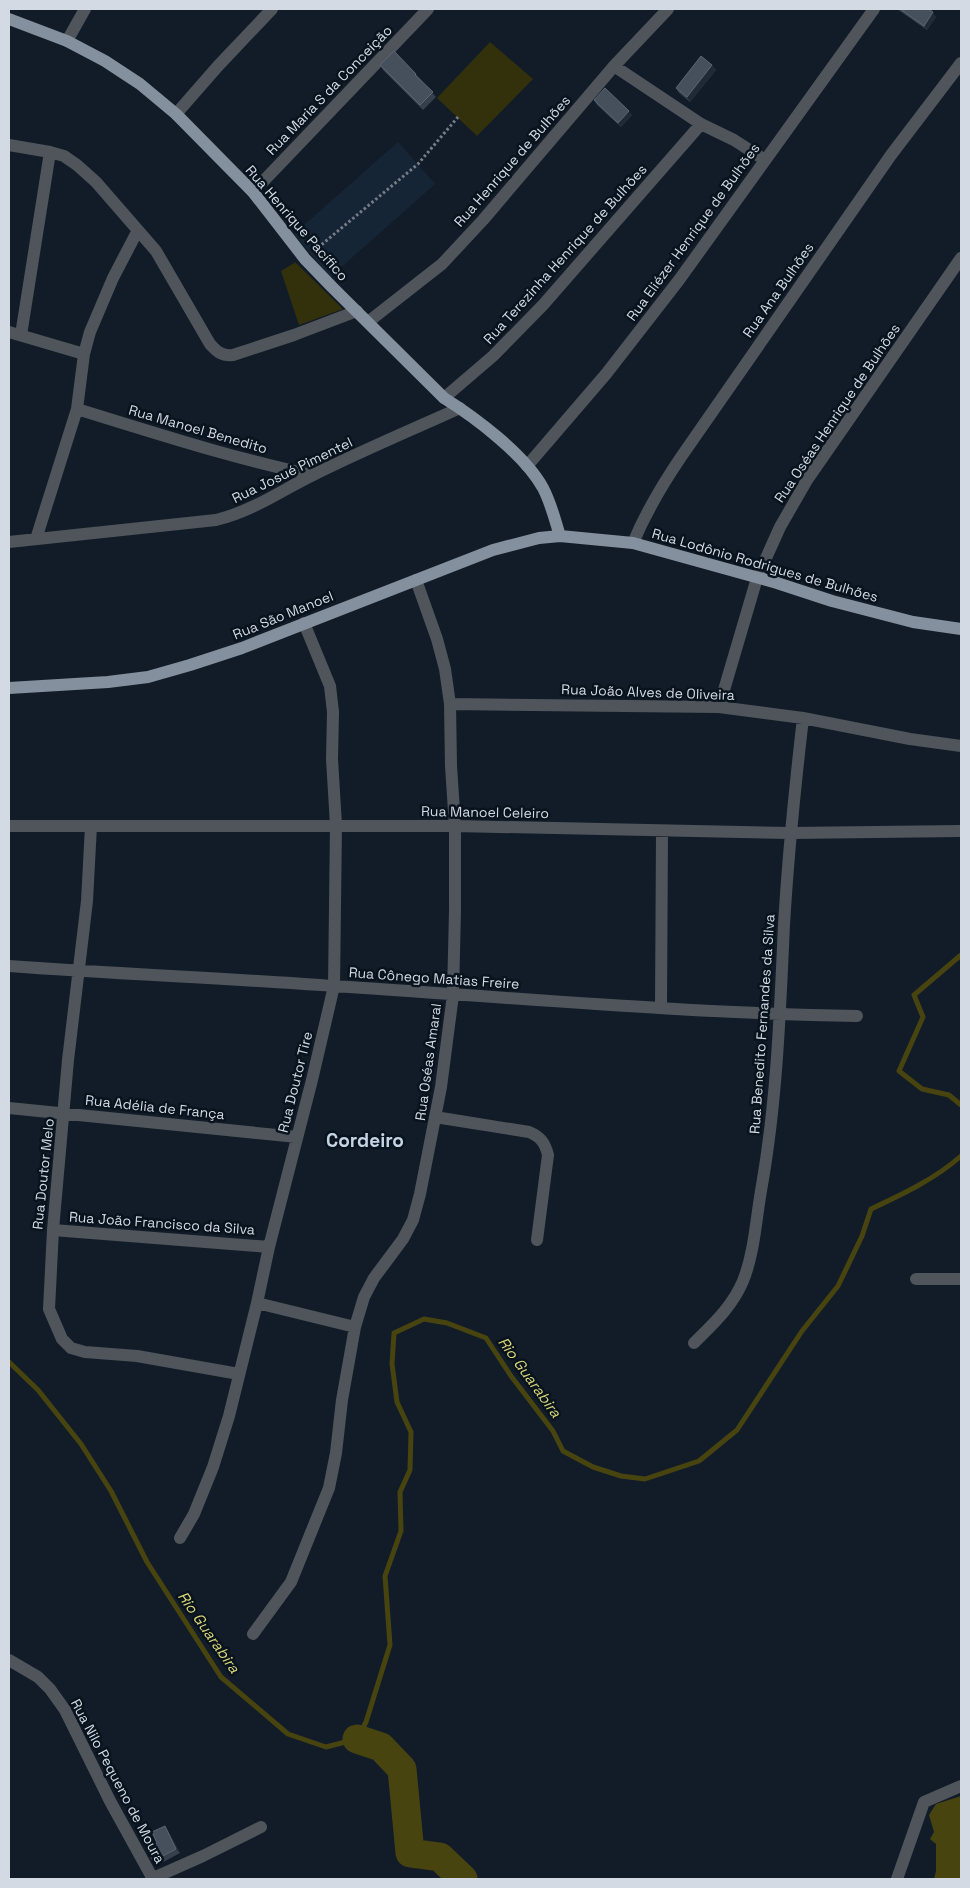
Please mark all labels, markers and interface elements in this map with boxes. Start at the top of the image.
street label: Rua Maria S da Conceição [262,21,396,159]
street label: Rua Henrique de Bulhões [450,92,574,230]
street label: Rua Eliézer Henrique de Bulhões [622,140,764,324]
street label: Rua Terezinha Henrique de Bulhões [479,160,651,348]
street label: Rua Henrique Pacífico [242,161,352,285]
street label: Rua Ana Bulhões [738,239,818,341]
street label: Rua Oséas Henrique de Bulhões [770,320,904,506]
street label: Rua Manoel Benedito [127,401,269,457]
street label: Rua Josué Pimentel [229,433,355,507]
street label: Rua Lodônio Rodrigues de Bulhões [650,524,880,606]
street label: Rua São Manoel [230,587,336,643]
street label: Rua João Alves de Oliveira [561,680,735,704]
street label: Rua Manoel Celeiro [421,802,549,822]
street label: Rua Benedito Fernandes da Silva [745,913,779,1135]
street label: Rua Cônego Matias Freire [348,963,520,993]
street label: Rua Oséas Amaral [411,1002,445,1122]
street label: Rua Doutor Tire [274,1029,316,1135]
street label: Rua Adélia de França [84,1091,226,1123]
street label: Rua Doutor Melo [28,1117,58,1231]
district label: Cordeiro [326,1128,404,1153]
street label: Rua João Francisco da Silva [68,1208,256,1238]
water label: Rio Guarabira [494,1333,566,1421]
water label: Rio Guarabira [174,1587,244,1677]
street label: Rua Nilo Pequeno de Moura [67,1696,169,1866]

